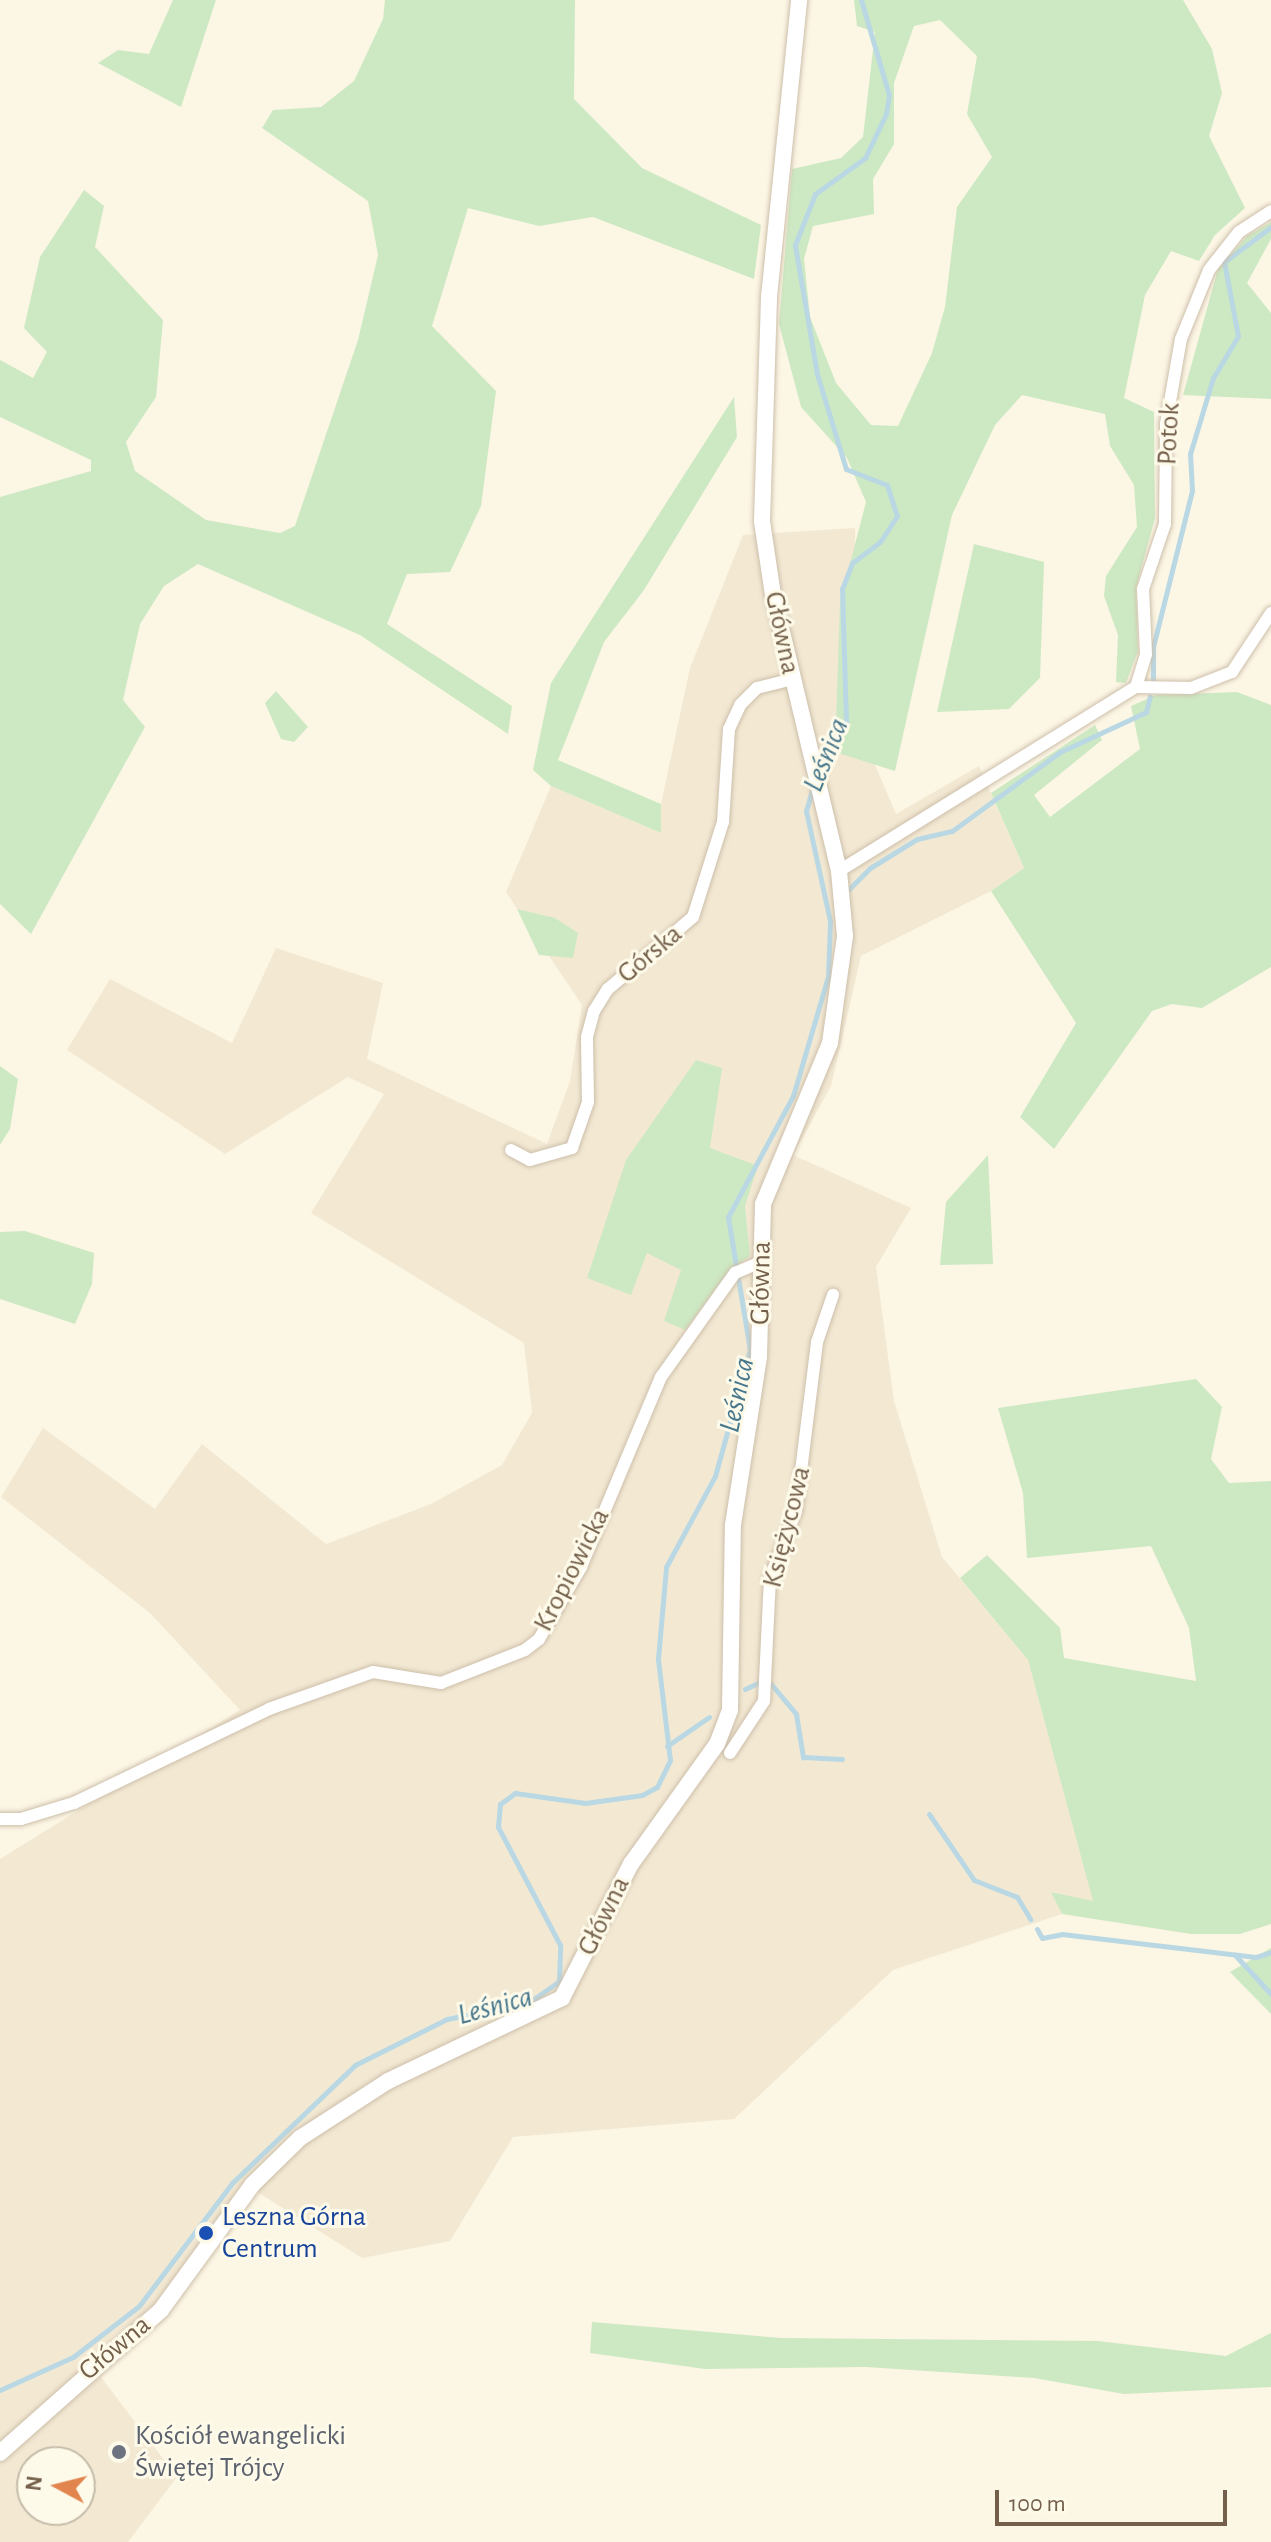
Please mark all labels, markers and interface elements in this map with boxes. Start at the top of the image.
street label: Potok [1151,402,1187,466]
street label: Główna [757,589,807,677]
water label: Leśnica [795,713,857,797]
street label: Górska [611,917,689,991]
street label: Główna [743,1241,779,1325]
water label: Leśnica [711,1354,763,1436]
street label: Księżycowa [756,1463,818,1591]
street label: Kropiowicka [527,1503,617,1637]
street label: Główna [571,1871,637,1961]
water label: Leśnica [454,1979,536,2033]
place label: Leszna Górna Centrum [222,2200,366,2266]
marker: Leszna Górna Centrum [197,2224,215,2242]
street label: Główna [72,2308,158,2388]
place label: Kościół ewangelicki Świętej Trójcy [135,2419,346,2485]
marker: Kościół ewangelicki Świętej Trójcy [110,2443,128,2461]
north arrow [16,2446,96,2526]
text: N [22,2474,46,2492]
scale bar [999,2474,1231,2524]
text: 100 m [1009,2492,1066,2516]

